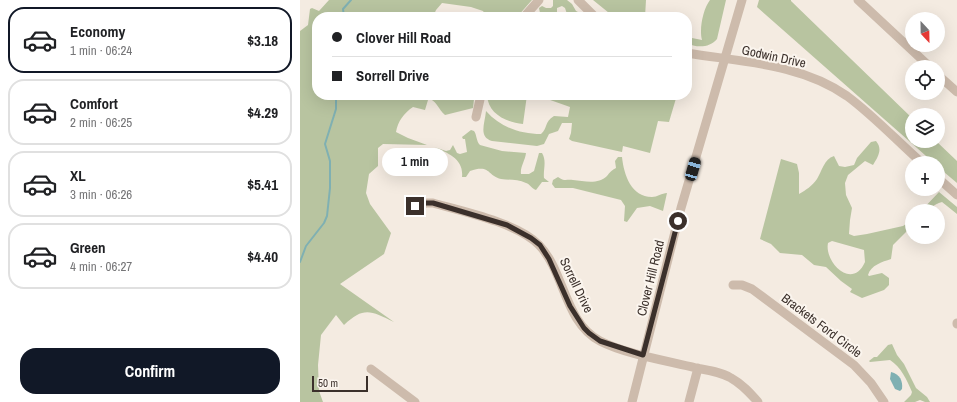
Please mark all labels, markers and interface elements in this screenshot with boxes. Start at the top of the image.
north arrow [905,12,945,52]
map controls [905,12,945,244]
text: Economy [70,21,125,42]
icon: car [22,22,58,58]
text: Clover Hill Road [356,27,451,48]
text: $3.18 [247,30,278,51]
street label: Godwin Drive [740,41,808,72]
text: 1 min · 06:24 [70,42,132,59]
button: locate [905,60,945,100]
text: Sorrell Drive [356,65,429,86]
text: Comfort [70,93,118,114]
icon: car [22,94,58,130]
text: $4.29 [247,102,278,123]
button: layers [905,108,945,148]
text: 2 min · 06:25 [70,114,132,131]
callout: 1 min [382,148,448,176]
text: 1 min [401,153,429,170]
car [684,156,702,182]
button: + [905,156,945,196]
text: XL [70,165,86,186]
icon: car [22,166,58,202]
text: $5.41 [247,174,278,195]
text: 3 min · 06:26 [70,186,132,203]
route end [406,197,424,215]
button: − [905,204,945,244]
route start [669,212,687,230]
text: Green [70,237,106,258]
icon: car [22,238,58,274]
street label: Clover Hill Road [633,238,668,318]
text: $4.40 [247,246,278,267]
street label: Sorrell Drive [556,255,597,316]
text: 4 min · 06:27 [70,258,132,275]
street label: Brackets Ford Circle [778,290,865,361]
button: Confirm [20,348,280,394]
scale bar [312,374,368,393]
text: 50 m [318,376,338,390]

